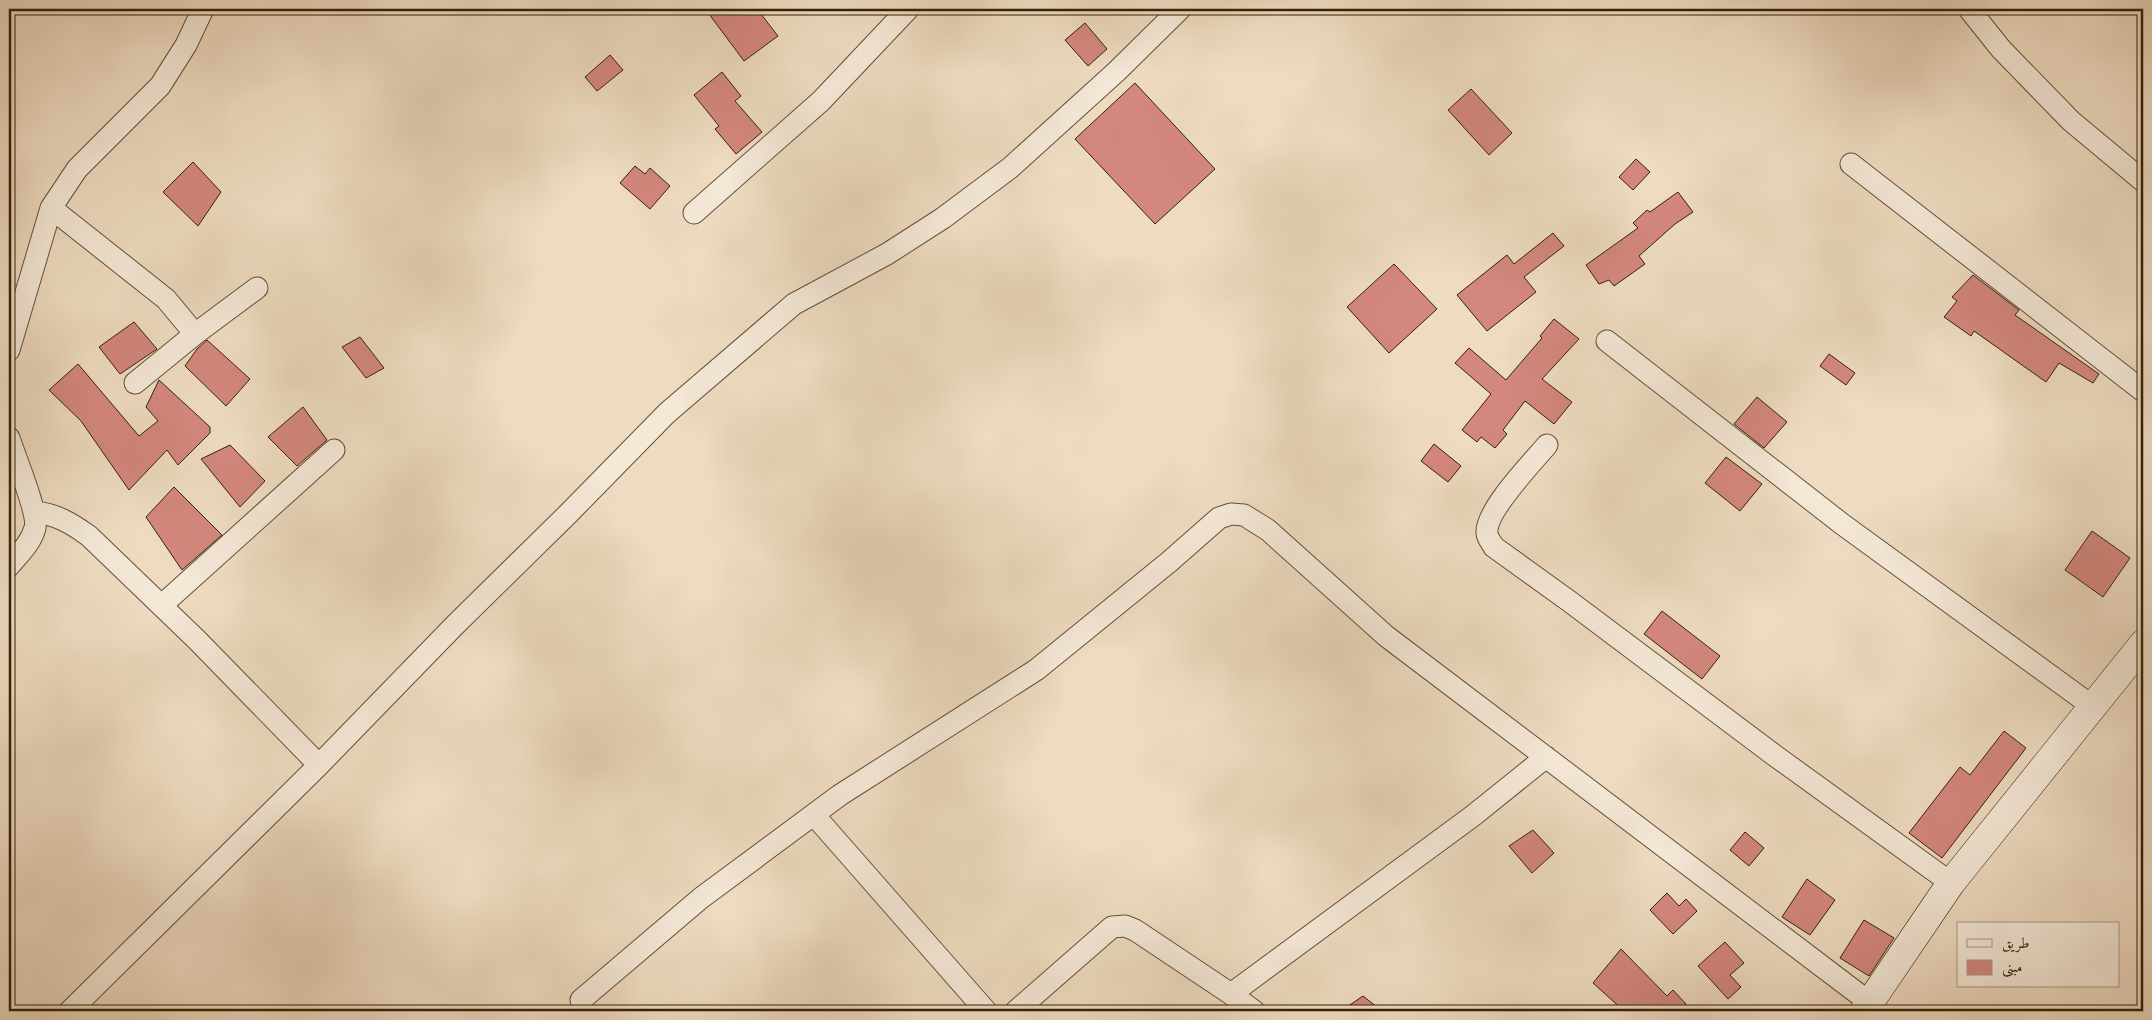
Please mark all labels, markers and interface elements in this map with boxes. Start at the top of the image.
legend [1957,922,2120,988]
text: طريق [2002,934,2029,953]
text: مبنى [2002,958,2022,978]

